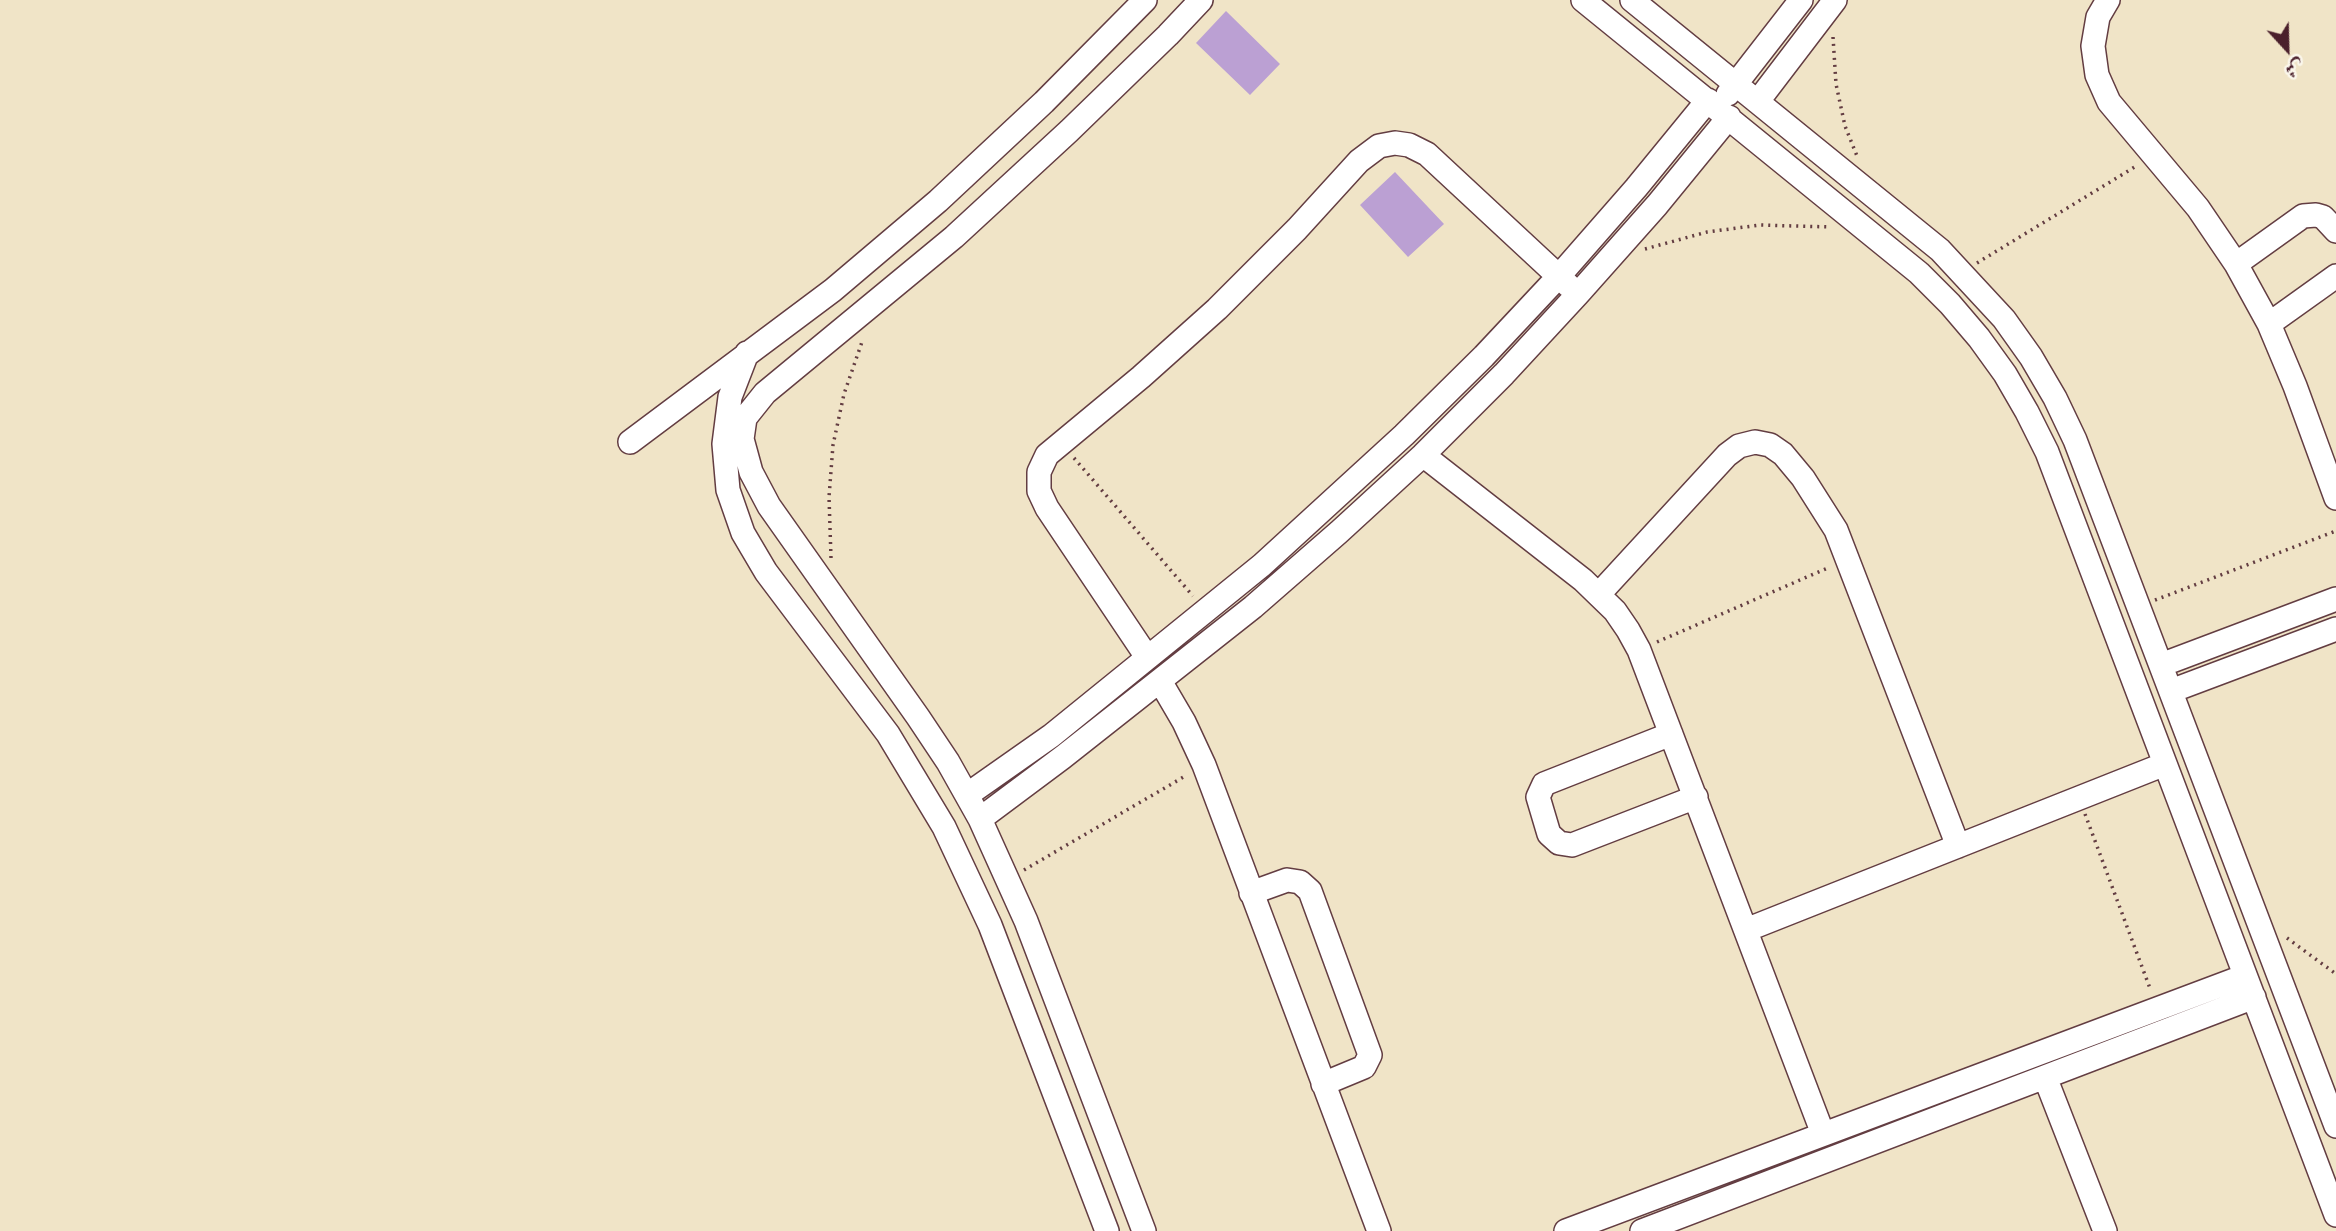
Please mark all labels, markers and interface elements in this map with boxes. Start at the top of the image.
north arrow [2252,14,2322,84]
text: ش [2282,54,2308,84]

